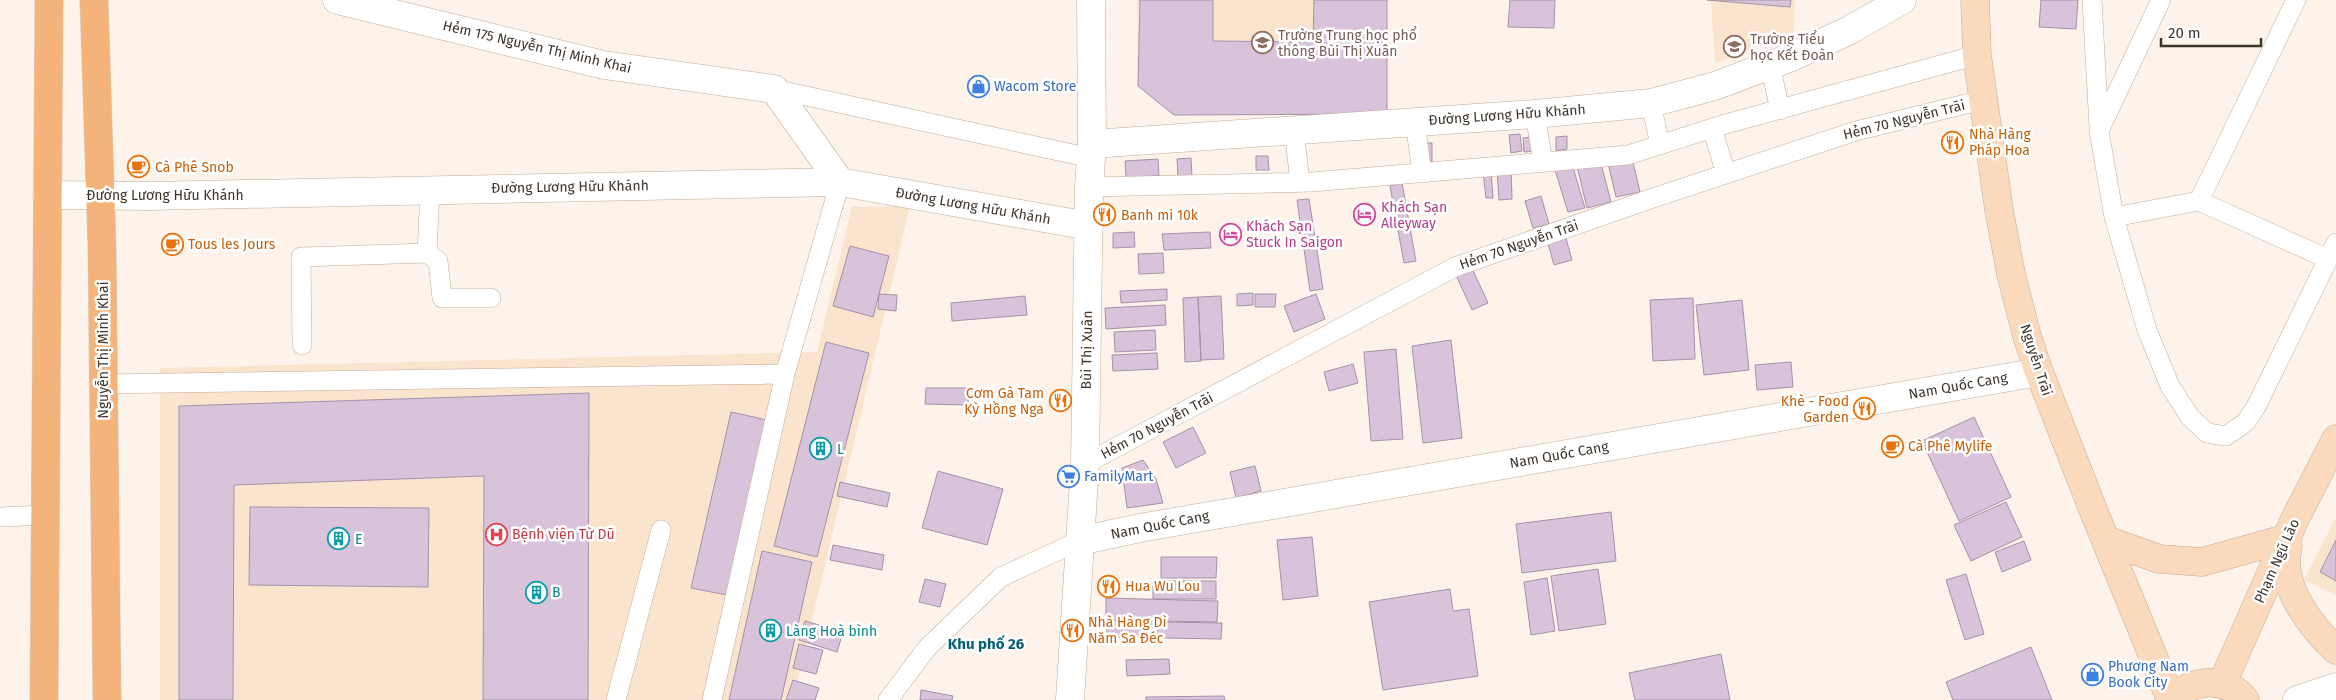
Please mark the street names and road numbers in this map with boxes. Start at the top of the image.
street label: Hẻm 175 Nguyễn Thị Minh Khai [441,17,633,77]
street label: Hẻm 70 Nguyễn Trãi [1841,97,1967,143]
street label: Đường Lương Hữu Khánh [1428,101,1586,129]
street label: Đường Lương Hữu Khánh [491,177,649,197]
street label: Đường Lương Hữu Khánh [894,184,1052,228]
street label: Đường Lương Hữu Khánh [86,187,244,204]
street label: Hẻm 70 Nguyễn Trãi [1457,217,1581,273]
street label: Nguyễn Thị Minh Khai [95,281,112,419]
street label: Bùi Thị Xuân [1078,310,1096,390]
street label: Nguyễn Trãi [2016,322,2056,398]
street label: Nam Quốc Cang [1907,368,2009,403]
street label: Hẻm 70 Nguyễn Trãi [1098,389,1216,463]
street label: Nam Quốc Cang [1508,437,1610,472]
street label: Nam Quốc Cang [1109,506,1211,543]
street label: Phạm Ngũ Lão [2251,516,2303,606]

